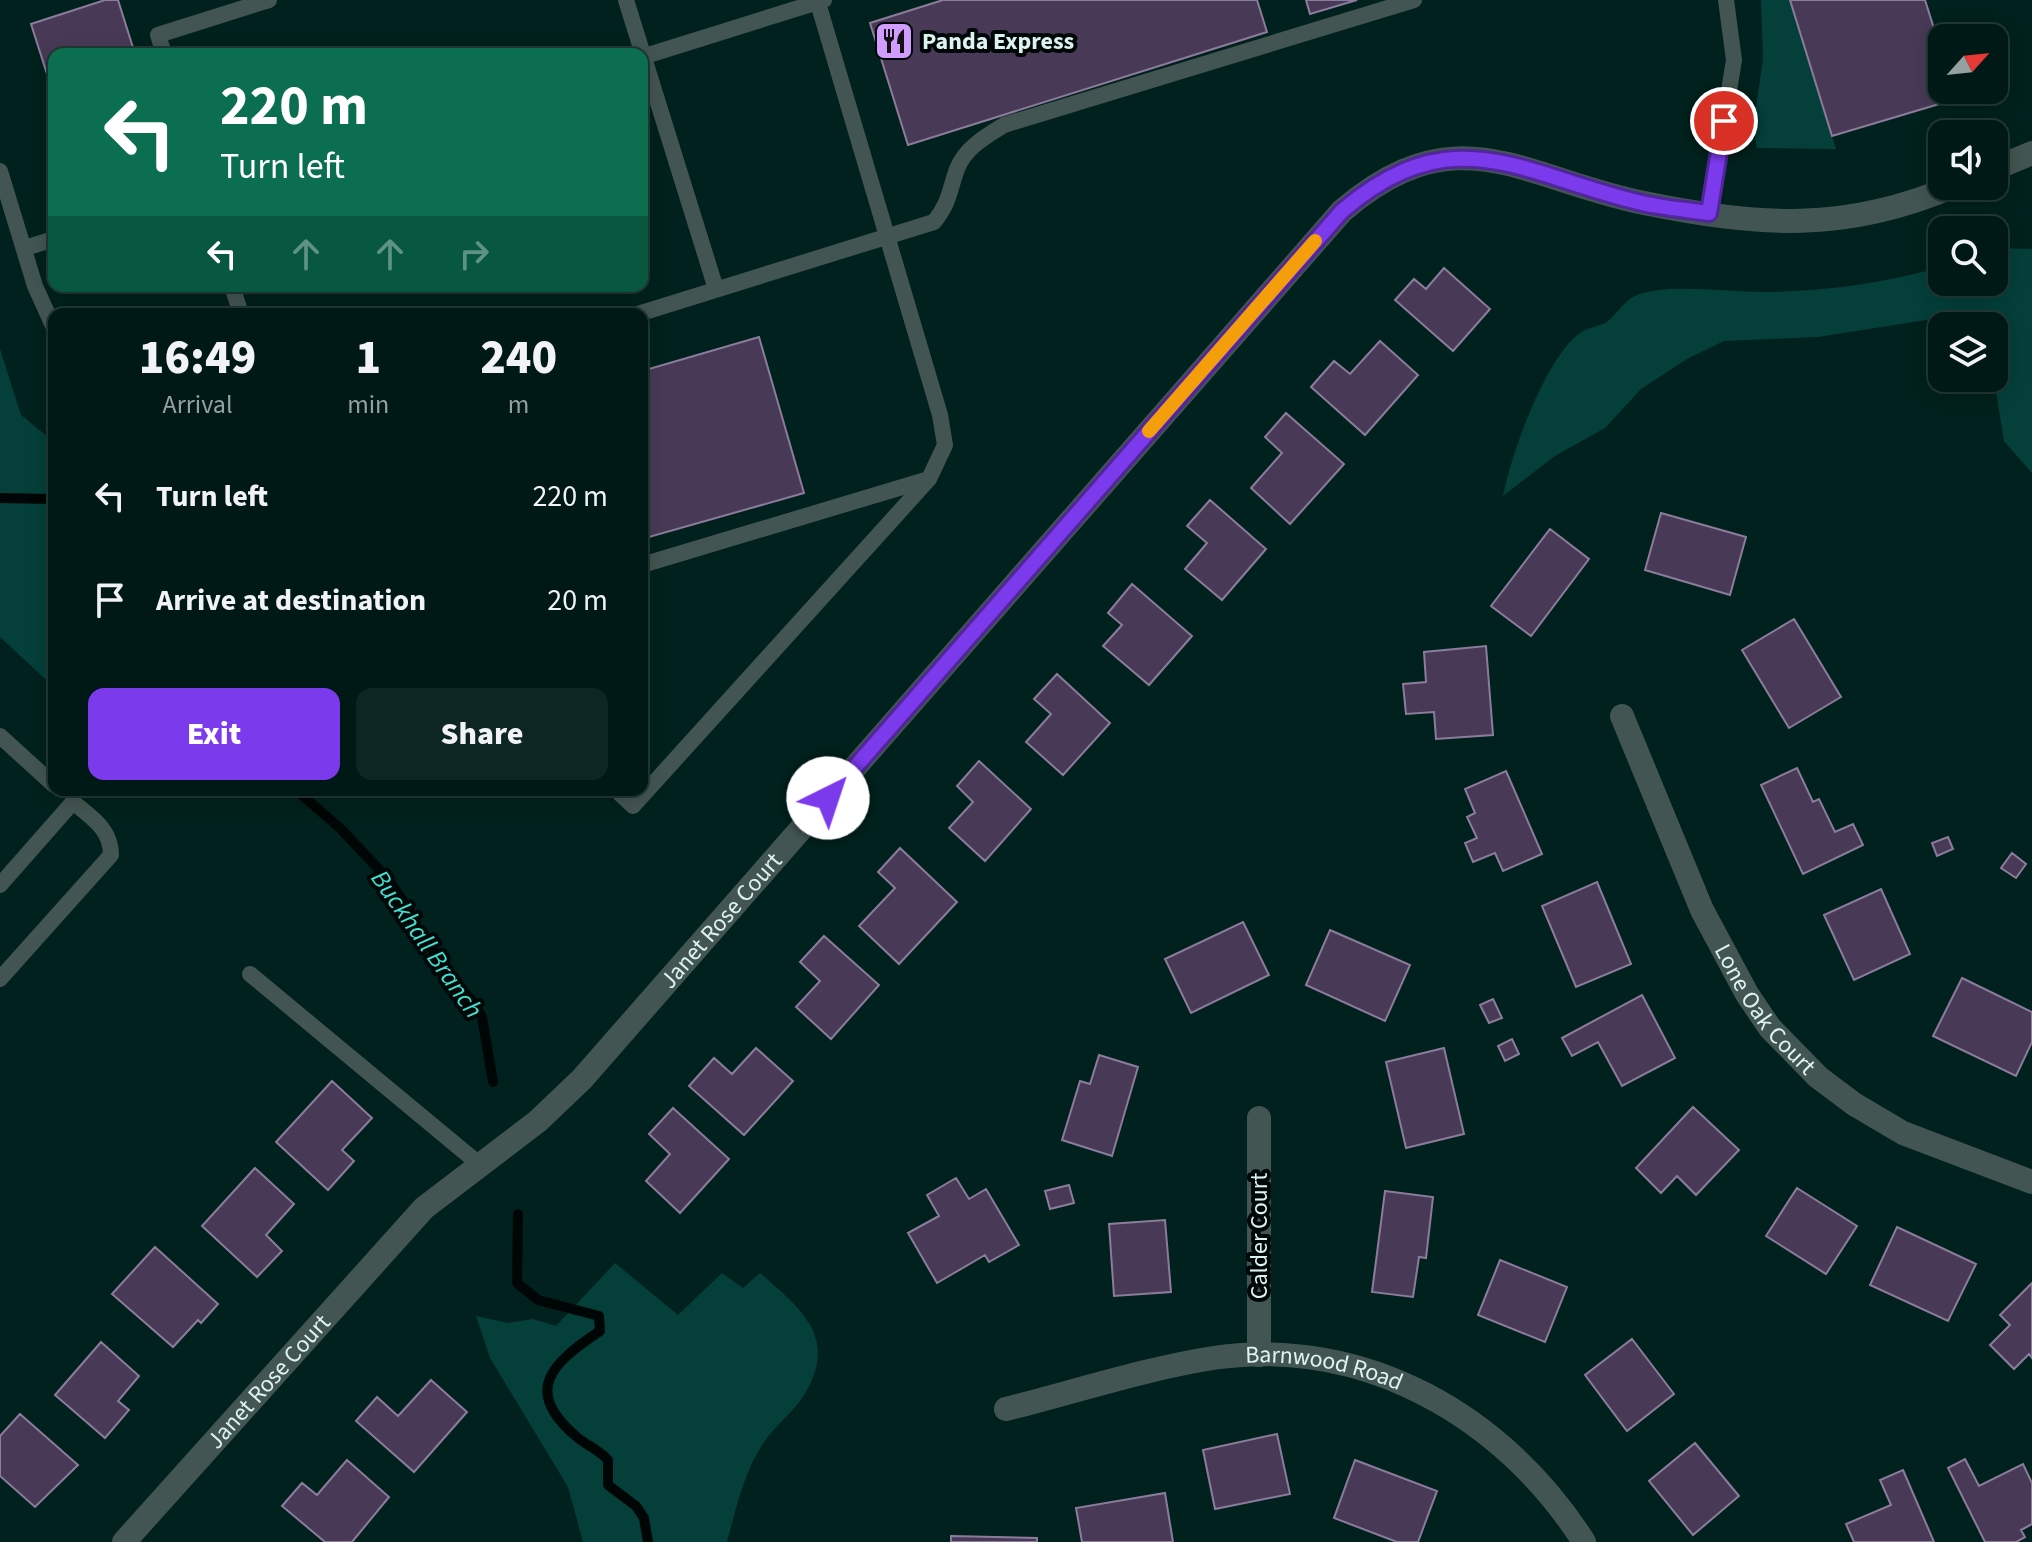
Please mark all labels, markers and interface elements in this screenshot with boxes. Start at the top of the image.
restaurant icon: Panda Express [873,20,915,62]
place label: Panda Express [922,24,1074,59]
north arrow [1928,24,2008,104]
map controls [1928,24,2008,392]
text: 220 m [220,67,368,146]
icon: left [88,80,192,184]
pin [1690,87,1758,155]
icon: arrive [1702,99,1746,143]
button: sound [1928,120,2008,200]
text: Turn left [220,141,345,192]
button: search [1928,216,2008,296]
icon: left [200,232,244,276]
icon: ahead [284,232,328,276]
icon: ahead [368,232,412,276]
icon: right [452,232,496,276]
button: layers [1928,312,2008,392]
text: 16:49 [139,324,256,392]
text: 1 [355,324,381,392]
text: 240 [480,324,557,392]
text: Arrival [163,386,233,423]
text: min [347,386,389,423]
text: m [508,386,529,423]
icon: left [88,474,132,518]
text: Turn left [156,475,268,518]
text: 220 m [532,475,608,518]
icon: arrive [88,578,132,622]
text: Arrive at destination [156,579,426,622]
text: 20 m [547,579,608,622]
button: Exit [88,688,340,780]
button: Share [356,688,608,780]
position arrow [786,756,870,840]
street label: Janet Rose Court [651,845,790,996]
water label: Buckhall Branch [362,862,492,1026]
street label: Lone Oak Court [1706,937,1824,1083]
street label: Calder Court [1242,1173,1277,1299]
street label: Janet Rose Court [198,1306,338,1457]
street label: Barnwood Road [1245,1337,1409,1399]

